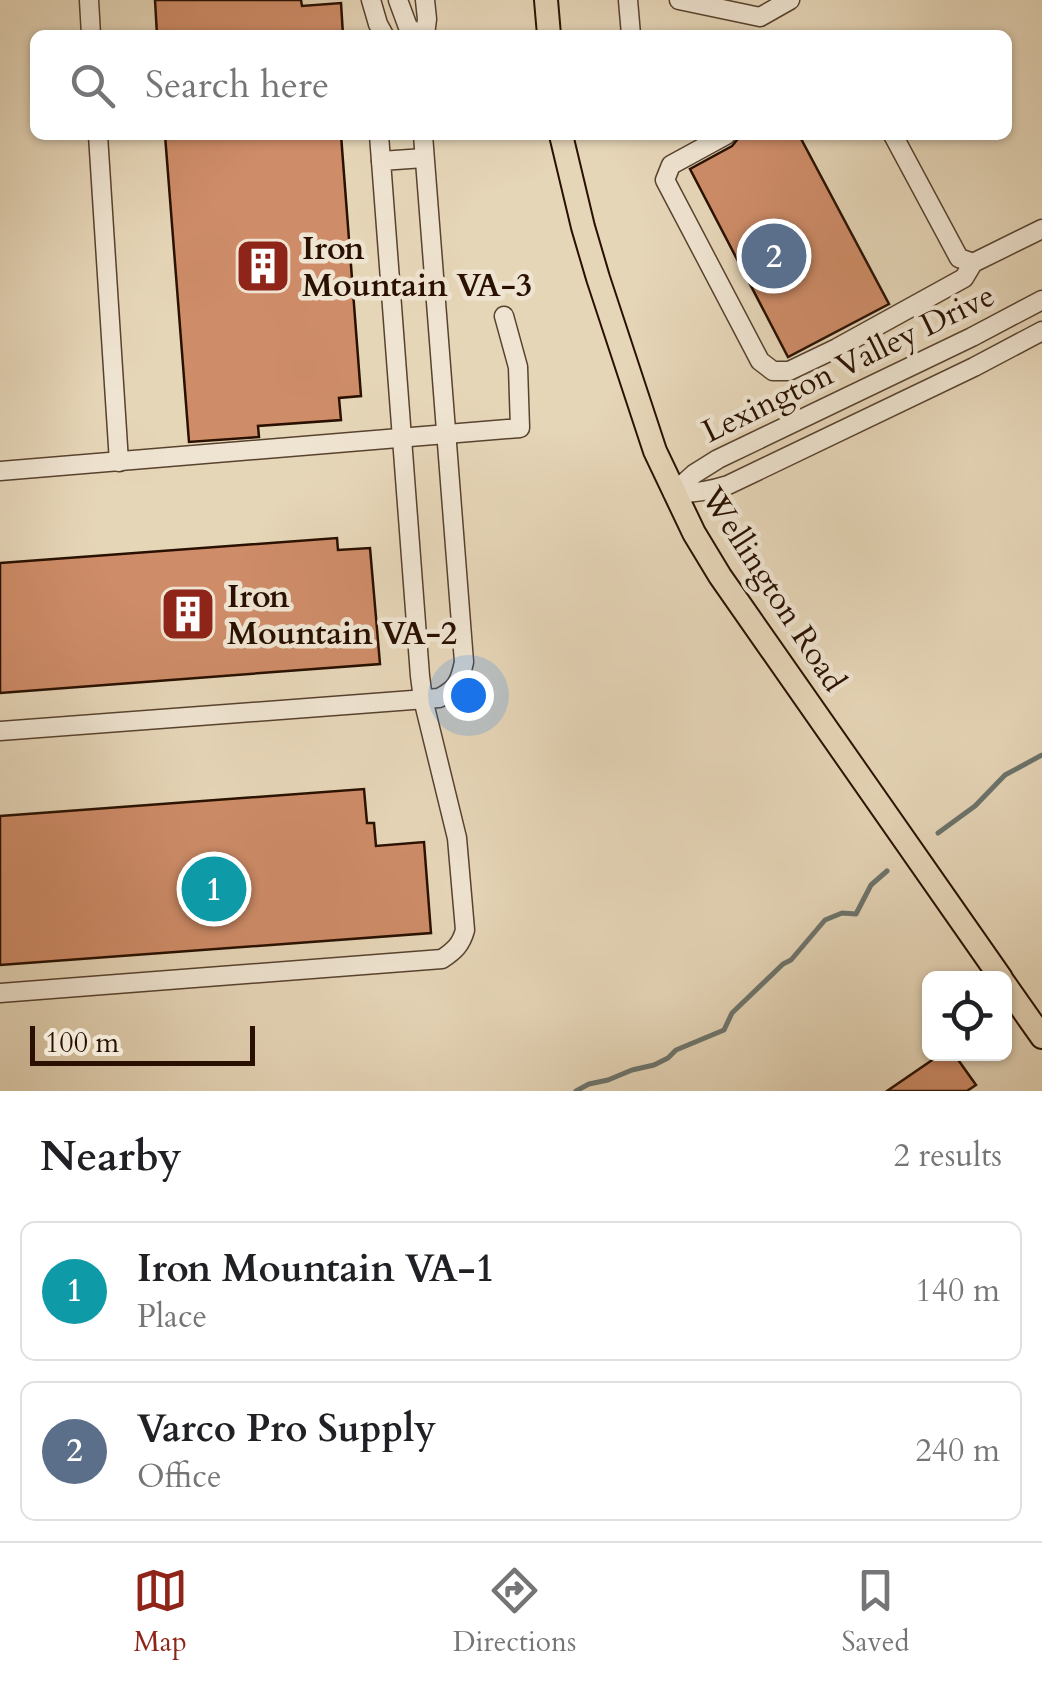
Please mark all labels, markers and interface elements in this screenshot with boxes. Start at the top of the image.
search box [30,30,1012,140]
icon: search [65,58,120,113]
text: Search here [145,59,329,111]
pin: 2 [742,218,806,294]
place label: Iron Mountain VA-3 [302,227,532,308]
building icon: Iron Mountain VA-3 [233,236,293,296]
street label: Lexington Valley Drive [695,274,1002,454]
street label: Wellington Road [690,478,856,700]
place label: Iron Mountain VA-2 [227,575,457,656]
building icon: Iron Mountain VA-2 [158,584,218,644]
your location [443,670,494,721]
pin: 1 [182,852,246,926]
map controls [922,971,1012,1061]
button: locate [922,971,1012,1061]
scale bar [30,1021,255,1066]
text: 100 m [45,1024,119,1062]
text: Nearby [40,1128,182,1185]
text: 2 results [894,1134,1002,1178]
text: Iron Mountain VA-1 [137,1243,495,1295]
text: 1 [66,1269,83,1313]
text: 140 m [915,1269,1000,1313]
text: Place [137,1295,207,1339]
text: Varco Pro Supply [137,1403,436,1455]
text: 2 [66,1429,83,1473]
text: 240 m [915,1429,1000,1473]
text: Office [137,1455,221,1499]
tab: Map [133,1563,188,1661]
tab: Directions [453,1563,576,1661]
tab: Saved [841,1563,909,1661]

